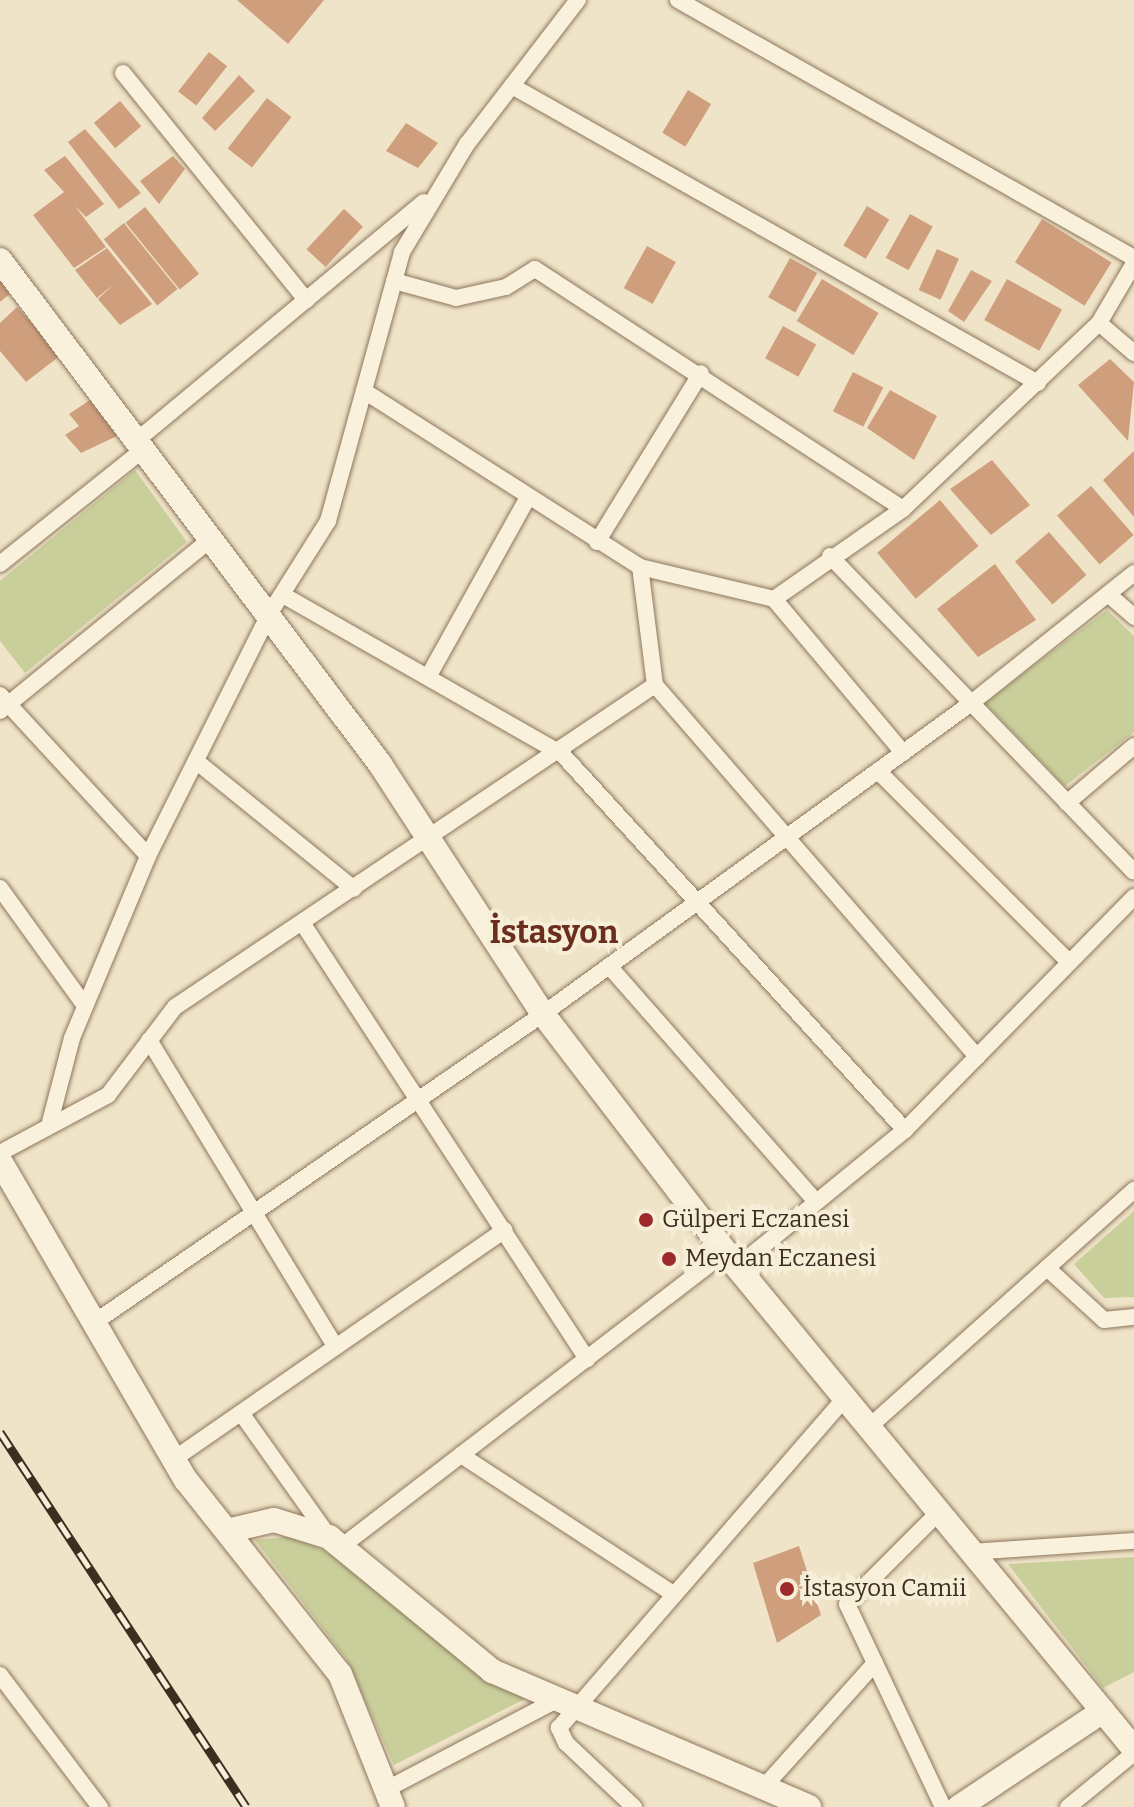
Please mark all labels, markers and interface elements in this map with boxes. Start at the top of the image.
district label: İstasyon [490,913,618,951]
place label: Gülperi Eczanesi [662,1206,849,1234]
marker: Gülperi Eczanesi [637,1211,655,1229]
place label: Meydan Eczanesi [685,1245,876,1273]
marker: Meydan Eczanesi [660,1250,678,1268]
place label: İstasyon Camii [803,1575,966,1603]
marker: İstasyon Camii [778,1580,796,1598]

